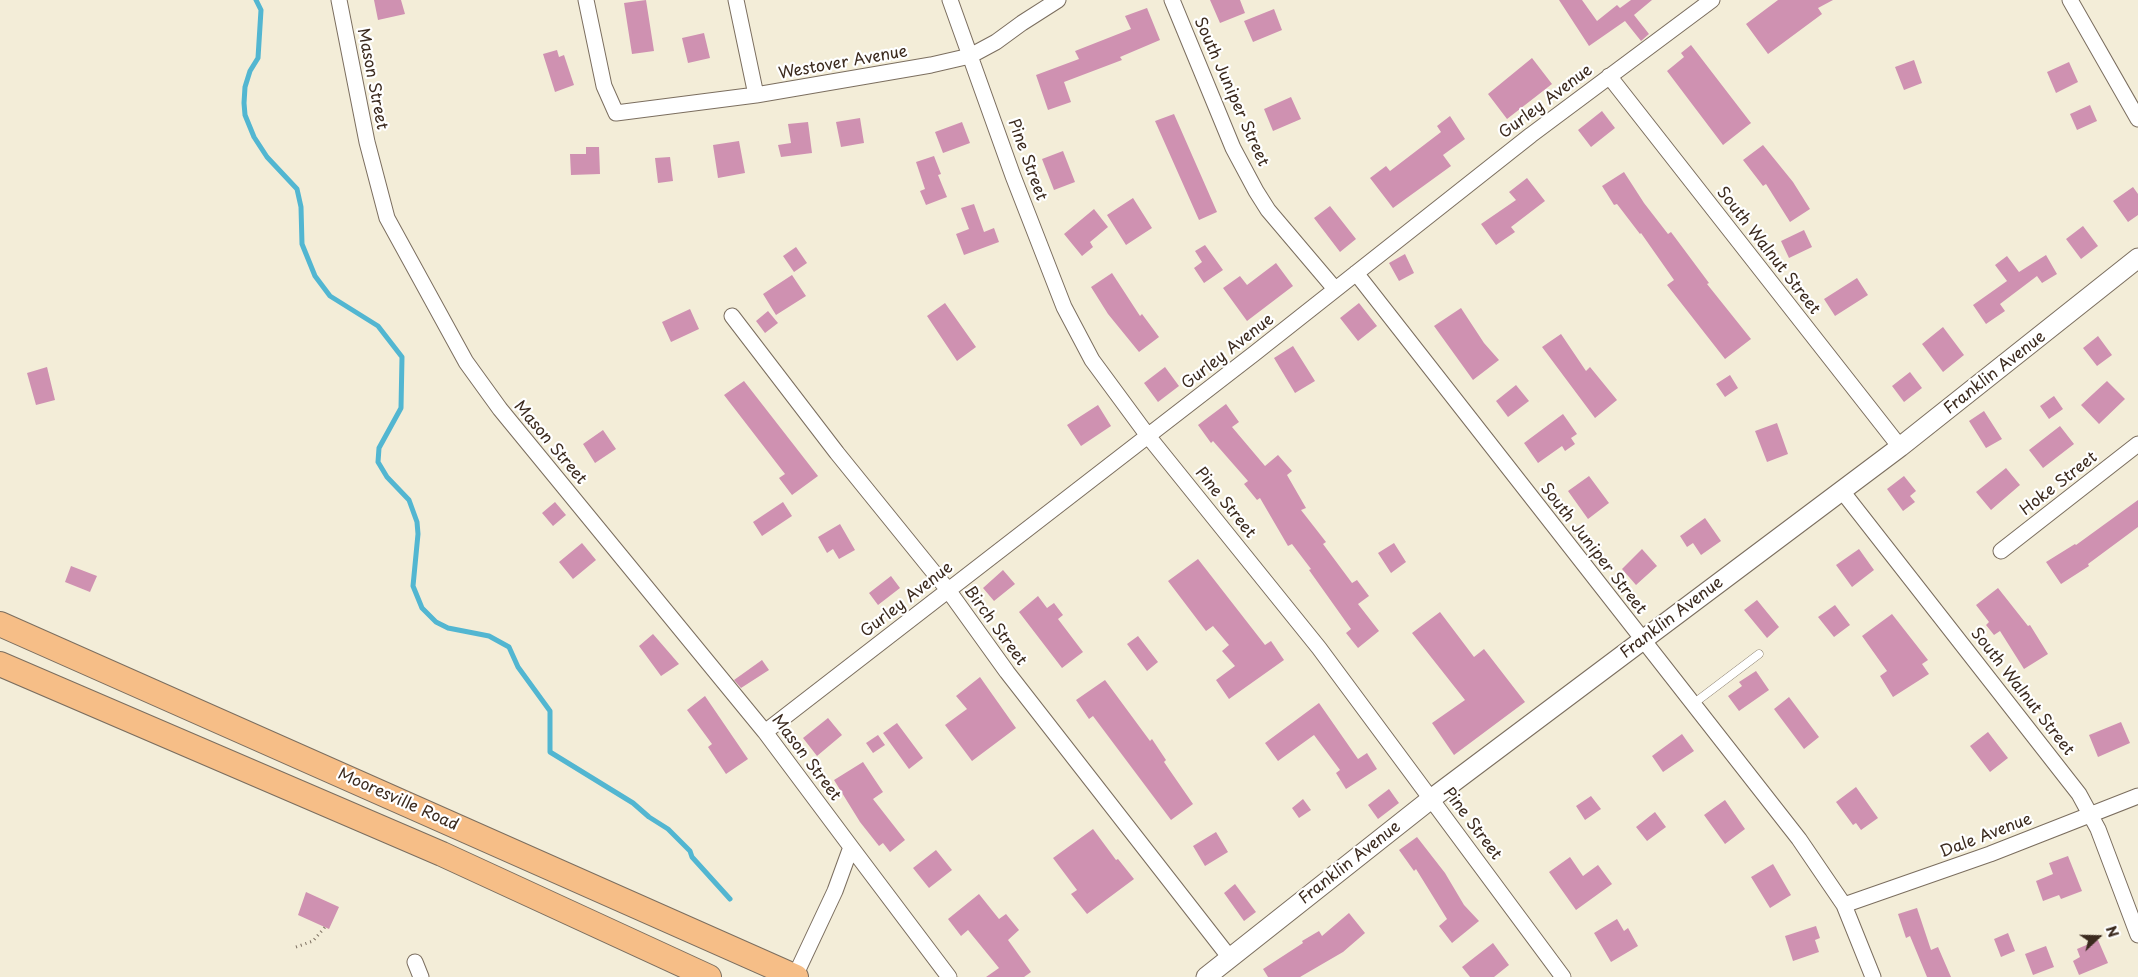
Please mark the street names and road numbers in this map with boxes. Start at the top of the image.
street label: South Juniper Street [1189,14,1273,170]
street label: Mason Street [353,27,391,131]
street label: Westover Avenue [777,42,909,84]
street label: Gurley Avenue [1496,61,1596,143]
street label: Pine Street [1003,116,1051,204]
street label: South Walnut Street [1712,183,1824,319]
street label: Gurley Avenue [1178,310,1278,394]
street label: Franklin Avenue [1940,327,2050,419]
street label: Mason Street [510,397,590,489]
street label: Hoke Street [2017,448,2101,520]
street label: Pine Street [1191,464,1259,542]
street label: South Juniper Street [1536,480,1650,618]
street label: Gurley Avenue [857,558,957,642]
street label: Franklin Avenue [1617,573,1727,663]
street label: Birch Street [960,582,1030,670]
street label: South Walnut Street [1966,624,2078,760]
street label: Mason Street [767,711,845,805]
street label: Mooresville Road [335,765,461,835]
street label: Pine Street [1439,784,1505,864]
street label: Dale Avenue [1937,810,2035,862]
street label: Franklin Avenue [1295,817,1405,909]

